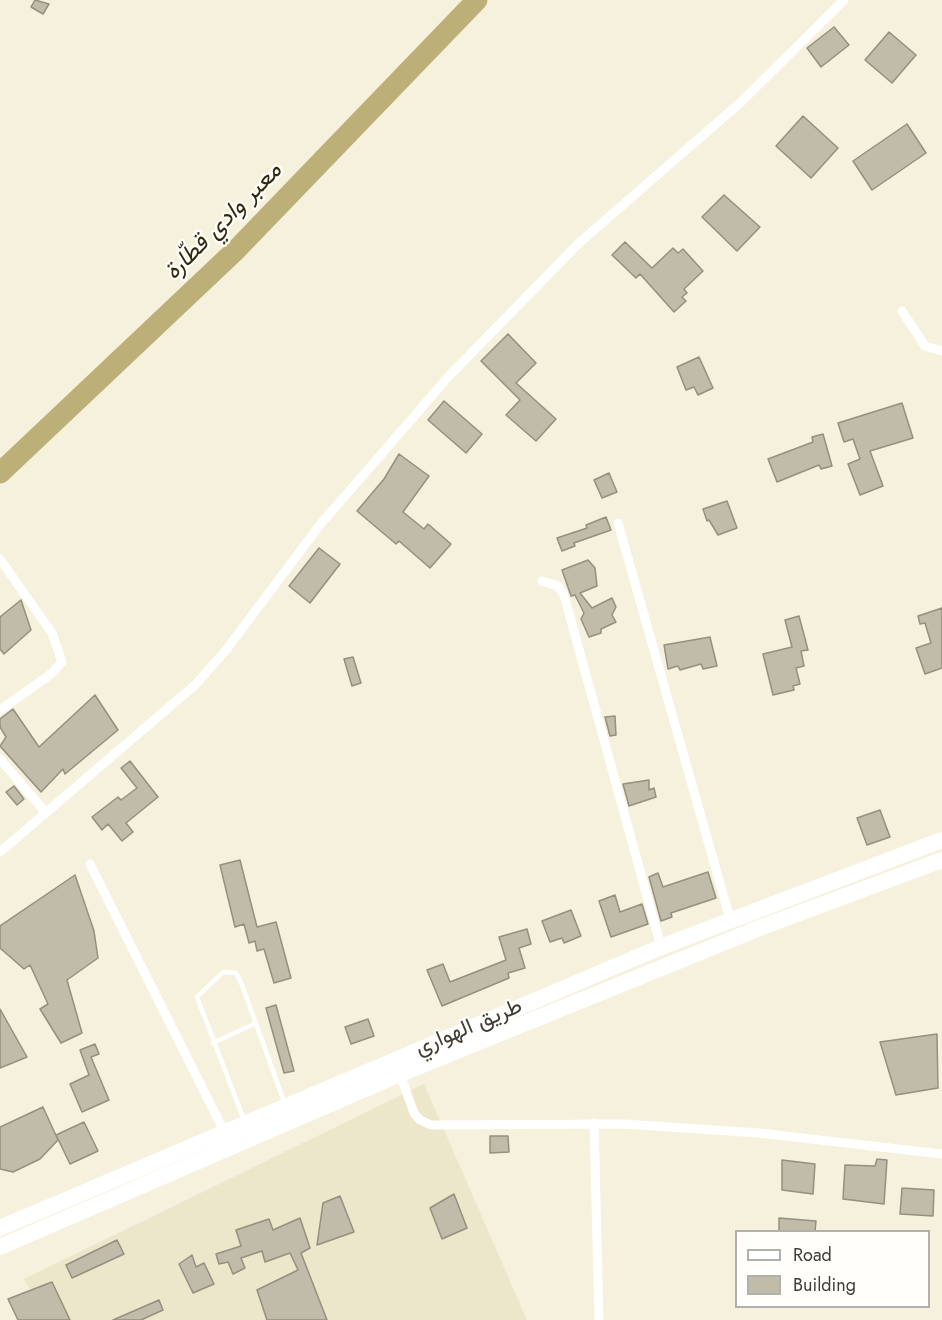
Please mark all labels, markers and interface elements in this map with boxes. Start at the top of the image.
water label: معبر وادي قطّارة [159,157,289,287]
street label: طريق الهواري [412,994,526,1062]
legend [735,1230,930,1308]
text: Road [793,1242,832,1268]
text: Building [793,1272,856,1298]

